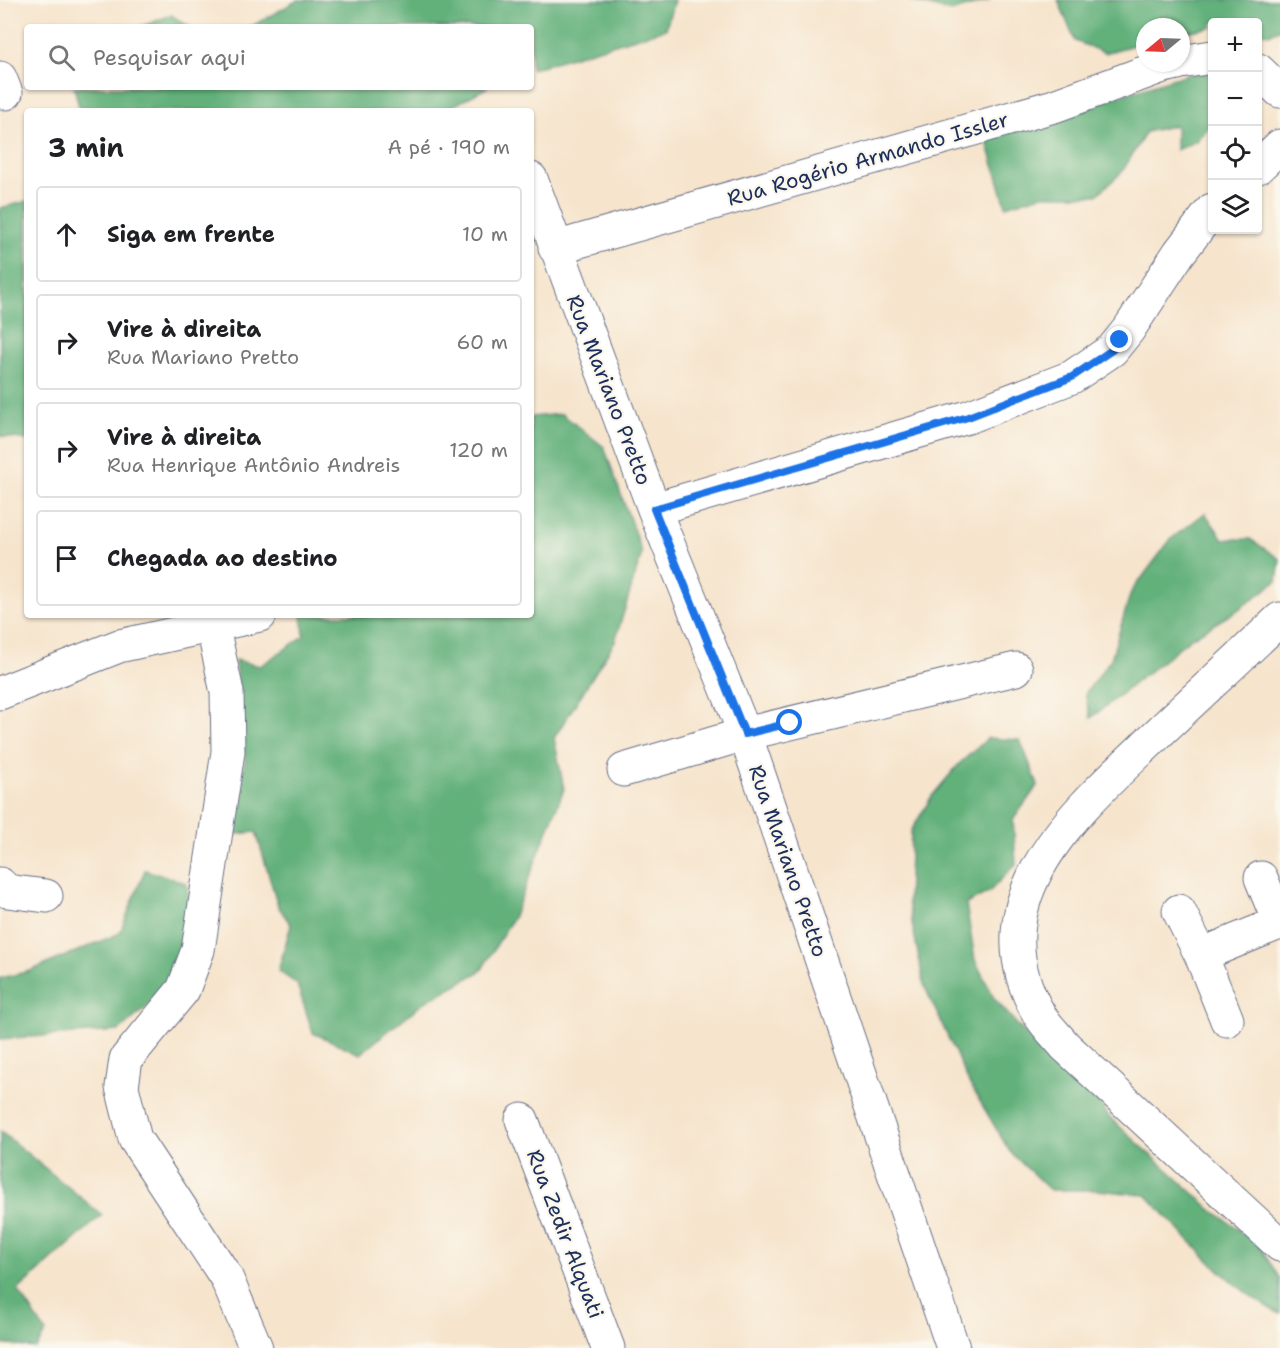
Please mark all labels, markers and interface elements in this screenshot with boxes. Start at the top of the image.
north arrow [1136,18,1190,72]
map controls [1208,18,1262,234]
button: + [1208,18,1262,72]
search box [24,24,534,90]
icon: search [45,41,78,74]
text: Pesquisar aqui [93,43,246,72]
button: − [1208,72,1262,126]
street label: Rua Rogério Armando Issler [724,105,1012,213]
button: locate [1208,126,1262,180]
text: 3 min [48,130,124,165]
text: A pé · 190 m [388,134,510,160]
button: layers [1208,180,1262,234]
icon: ahead [50,218,83,251]
text: Siga em frente [107,220,275,249]
text: 10 m [462,221,508,247]
street label: Rua Mariano Pretto [560,291,658,489]
text: Vire à direita [107,315,261,344]
icon: right [50,326,83,359]
route end [1106,326,1132,352]
text: 60 m [456,329,508,355]
text: Rua Mariano Pretto [107,344,299,370]
text: Vire à direita [107,423,261,452]
icon: right [50,434,83,467]
text: 120 m [449,437,508,463]
text: Rua Henrique Antônio Andreis [107,452,400,478]
icon: arrive [50,542,83,575]
text: Chegada ao destino [107,544,338,573]
route start [776,709,802,735]
street label: Rua Mariano Pretto [742,761,834,961]
street label: Rua Zedir Alquati [520,1145,610,1323]

